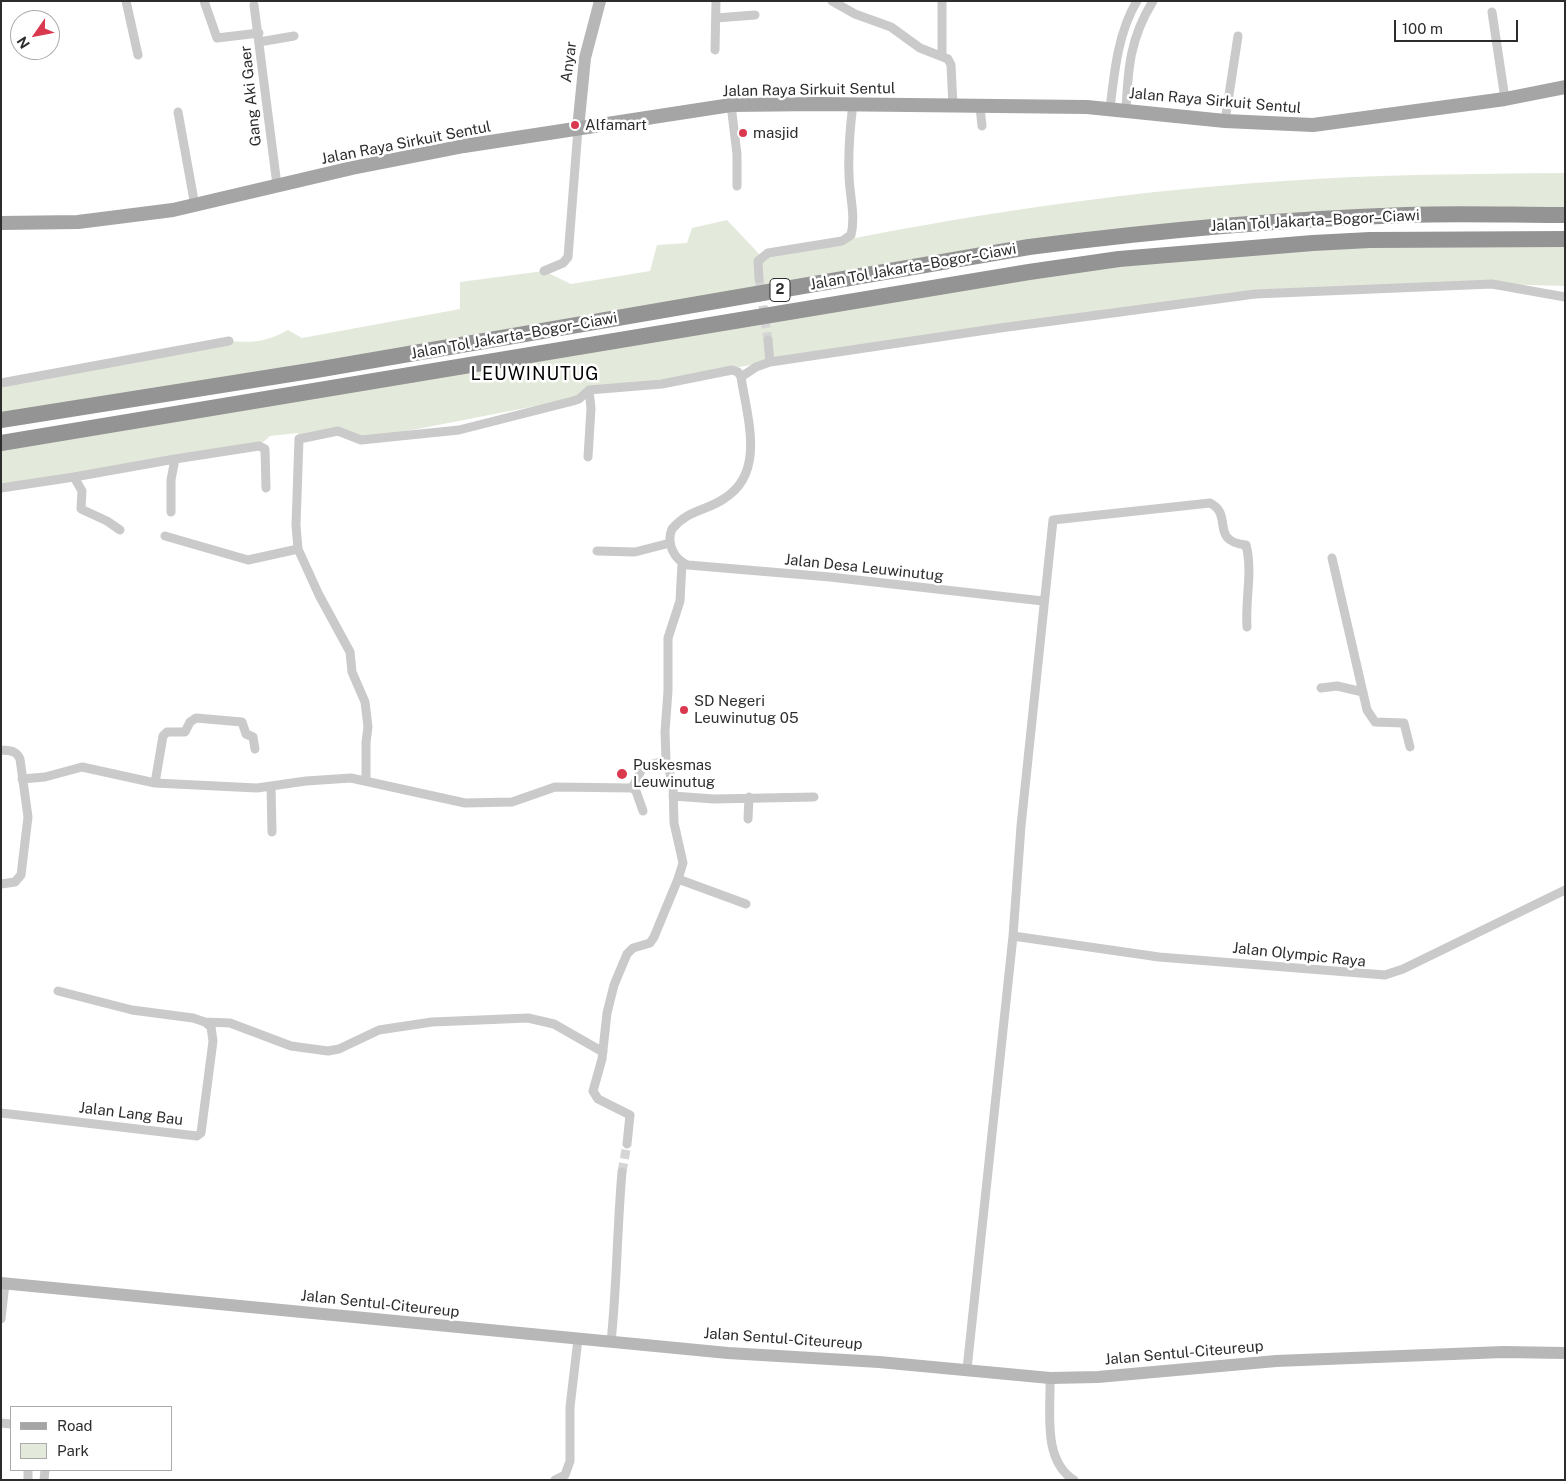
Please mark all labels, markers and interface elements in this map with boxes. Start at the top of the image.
north arrow [10,10,60,60]
scale bar [1396,10,1520,42]
text: 100 m [1402,20,1443,37]
text: N [14,34,33,52]
street label: Anyar [557,40,581,84]
street label: Gang Aki Gaer [237,45,265,147]
street label: Jalan Raya Sirkuit Sentul [722,79,896,101]
street label: Jalan Raya Sirkuit Sentul [1128,84,1302,118]
place label: Alfamart [585,116,647,134]
street label: Jalan Raya Sirkuit Sentul [319,118,493,168]
marker: Alfamart [569,119,581,131]
place label: masjid [753,124,798,142]
marker: masjid [737,127,749,139]
street label: Jalan Tol Jakarta–Bogor–Ciawi [1210,207,1420,235]
street label: Jalan Tol Jakarta–Bogor–Ciawi [808,240,1018,294]
road number: 2 [770,278,790,302]
street label: Jalan Tol Jakarta–Bogor–Ciawi [409,309,619,363]
district label: LEUWINUTUG [469,363,601,385]
street label: Jalan Desa Leuwinutug [784,551,944,585]
place label: SD Negeri Leuwinutug 05 [694,692,799,727]
marker: SD Negeri Leuwinutug 05 [678,704,690,716]
place label: Puskesmas Leuwinutug [633,756,715,791]
marker: Puskesmas Leuwinutug [615,767,629,781]
street label: Jalan Olympic Raya [1231,939,1367,971]
street label: Jalan Lang Bau [78,1099,184,1129]
street label: Jalan Sentul-Citeureup [300,1287,460,1321]
street label: Jalan Sentul-Citeureup [703,1324,863,1354]
street label: Jalan Sentul-Citeureup [1104,1337,1264,1369]
legend [10,1406,172,1471]
text: Road [57,1417,93,1434]
text: Park [57,1442,89,1459]

